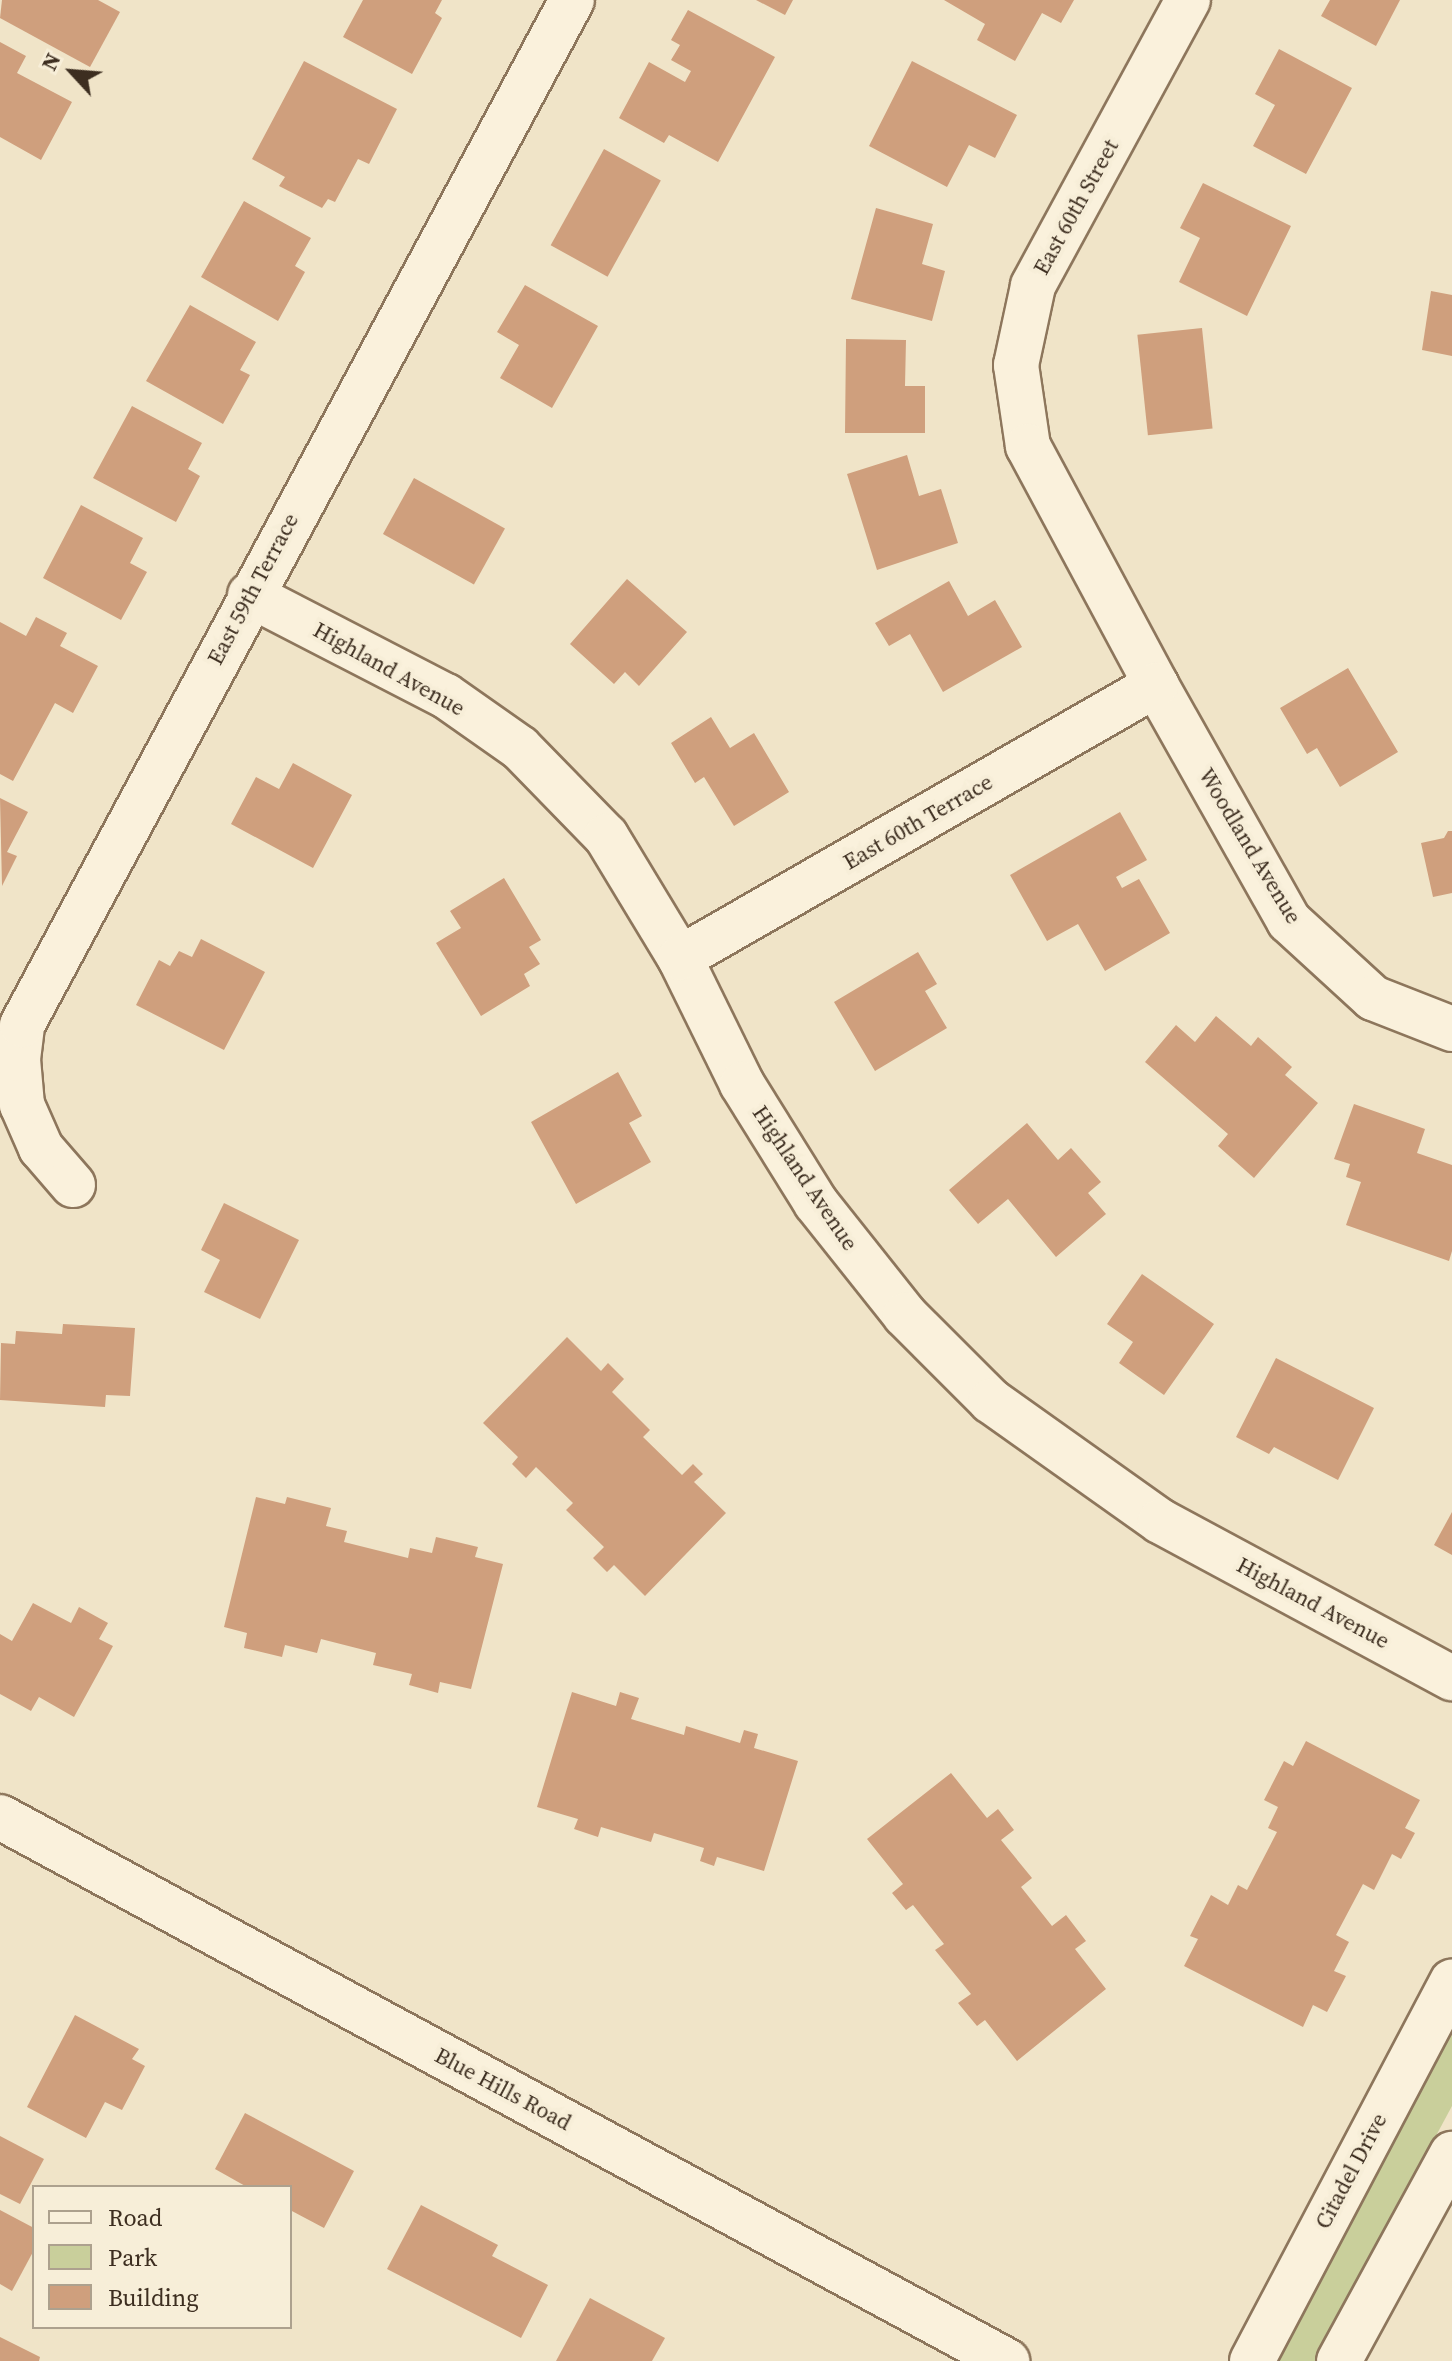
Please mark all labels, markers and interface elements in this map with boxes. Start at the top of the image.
north arrow [32,32,112,112]
text: N [33,48,67,75]
street label: East 60th Street [1028,135,1124,279]
street label: East 59th Terrace [202,509,304,669]
street label: Highland Avenue [309,617,469,721]
street label: Woodland Avenue [1193,763,1307,929]
street label: East 60th Terrace [839,768,997,876]
street label: Highland Avenue [747,1101,863,1255]
street label: Highland Avenue [1232,1552,1394,1654]
street label: Blue Hills Road [430,2042,576,2136]
street label: Citadel Drive [1310,2109,1392,2233]
legend [32,2185,292,2329]
text: Road [108,2201,162,2234]
text: Park [108,2241,157,2274]
text: Building [108,2281,199,2314]

